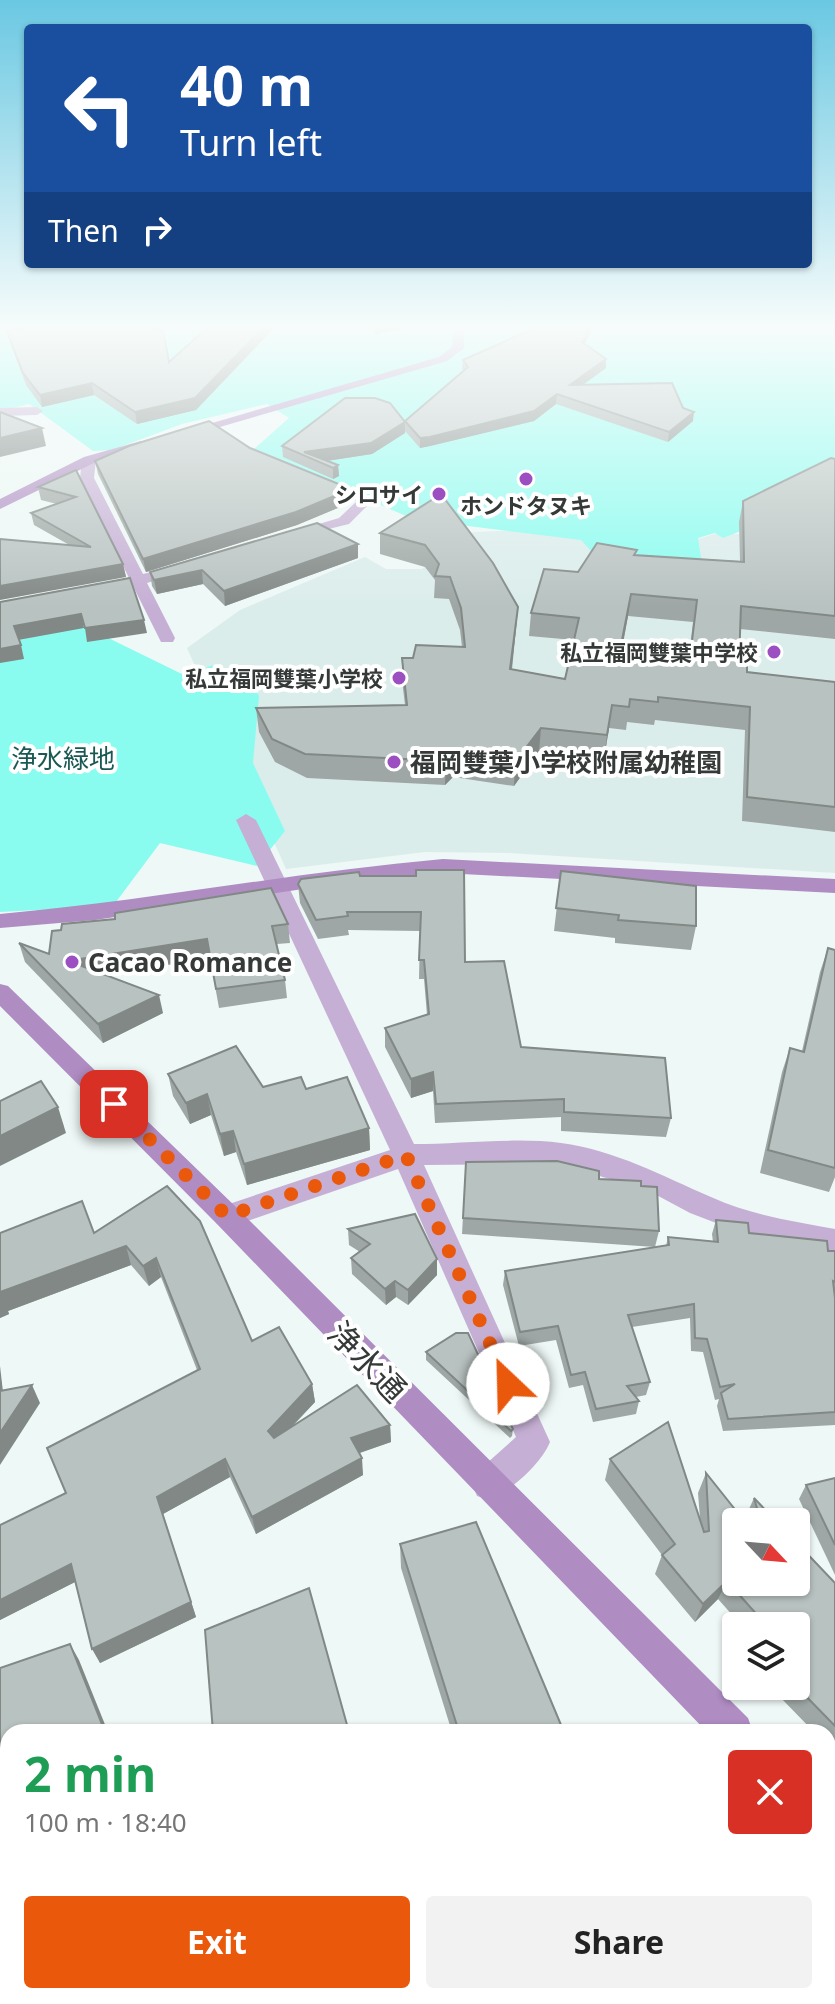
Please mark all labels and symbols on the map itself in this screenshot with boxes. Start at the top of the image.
marker: ホンドタヌキ [517,470,535,488]
place label: シロサイ [335,479,423,509]
marker: シロサイ [430,485,448,503]
place label: ホンドタヌキ [460,490,592,520]
place label: 私立福岡雙葉中学校 [560,637,758,667]
marker: 私立福岡雙葉中学校 [765,643,783,661]
place label: 私立福岡雙葉小学校 [185,663,383,693]
marker: 私立福岡雙葉小学校 [390,669,408,687]
park label: 浄水緑地 [11,740,115,776]
place label: 福岡雙葉小学校附属幼稚園 [410,744,722,780]
marker: 福岡雙葉小学校附属幼稚園 [385,753,403,771]
place label: Cacao Romance [88,944,292,980]
marker: Cacao Romance [63,953,81,971]
pin [80,1070,148,1138]
street label: 浄水通 [319,1312,417,1410]
position arrow [466,1342,550,1426]
north arrow [722,1508,810,1596]

